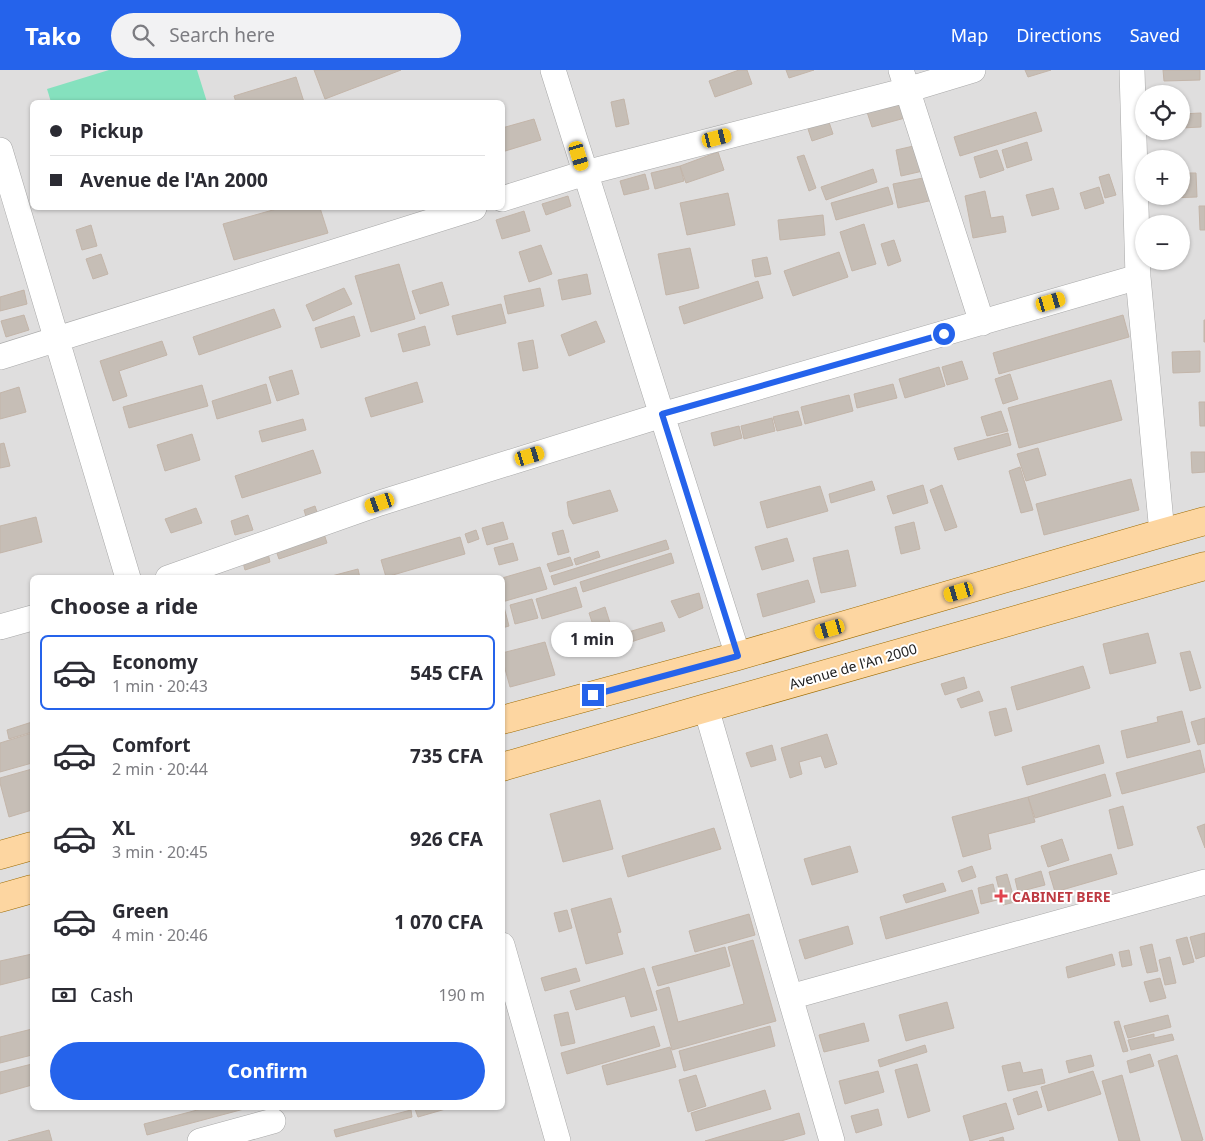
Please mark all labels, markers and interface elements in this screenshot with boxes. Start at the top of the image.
search box [111,13,461,58]
text: Tako [25,19,81,52]
icon: search [129,21,157,49]
text: Search here [169,22,275,48]
text: Map [951,23,988,47]
text: Directions [1016,23,1102,47]
text: Saved [1130,23,1180,47]
map controls [1135,85,1190,270]
button: locate [1135,85,1190,140]
text: Pickup [80,118,143,144]
car [700,127,733,149]
car [567,139,590,173]
button: + [1135,150,1190,205]
text: Avenue de l'An 2000 [80,167,268,193]
button: − [1135,215,1190,270]
car [1034,291,1067,313]
route start [933,323,955,345]
car [513,444,546,468]
car [363,491,396,515]
car [942,581,975,603]
text: Choose a ride [50,590,198,620]
car [813,618,846,640]
callout: 1 min [552,622,634,658]
text: 1 min [570,628,614,650]
street label: Avenue de l'An 2000 [787,639,919,693]
text: Economy [112,649,198,675]
icon: car [52,650,97,695]
text: 545 CFA [410,660,483,686]
text: 1 min · 20:43 [112,675,208,697]
route end [582,684,604,706]
text: Comfort [112,732,191,758]
icon: car [52,733,97,778]
text: 735 CFA [410,743,483,769]
text: 2 min · 20:44 [112,758,208,780]
text: XL [112,815,135,841]
icon: car [52,816,97,861]
text: 926 CFA [410,826,483,852]
text: 3 min · 20:45 [112,841,208,863]
place label: CABINET BERE [1012,887,1111,906]
marker: CABINET BERE [994,889,1008,903]
text: Green [112,898,169,924]
icon: car [52,899,97,944]
text: 1 070 CFA [394,909,483,935]
text: 4 min · 20:46 [112,924,208,946]
icon: cash [50,981,78,1009]
text: Cash [90,982,134,1008]
text: 190 m [438,984,485,1006]
button: Confirm [50,1042,485,1100]

